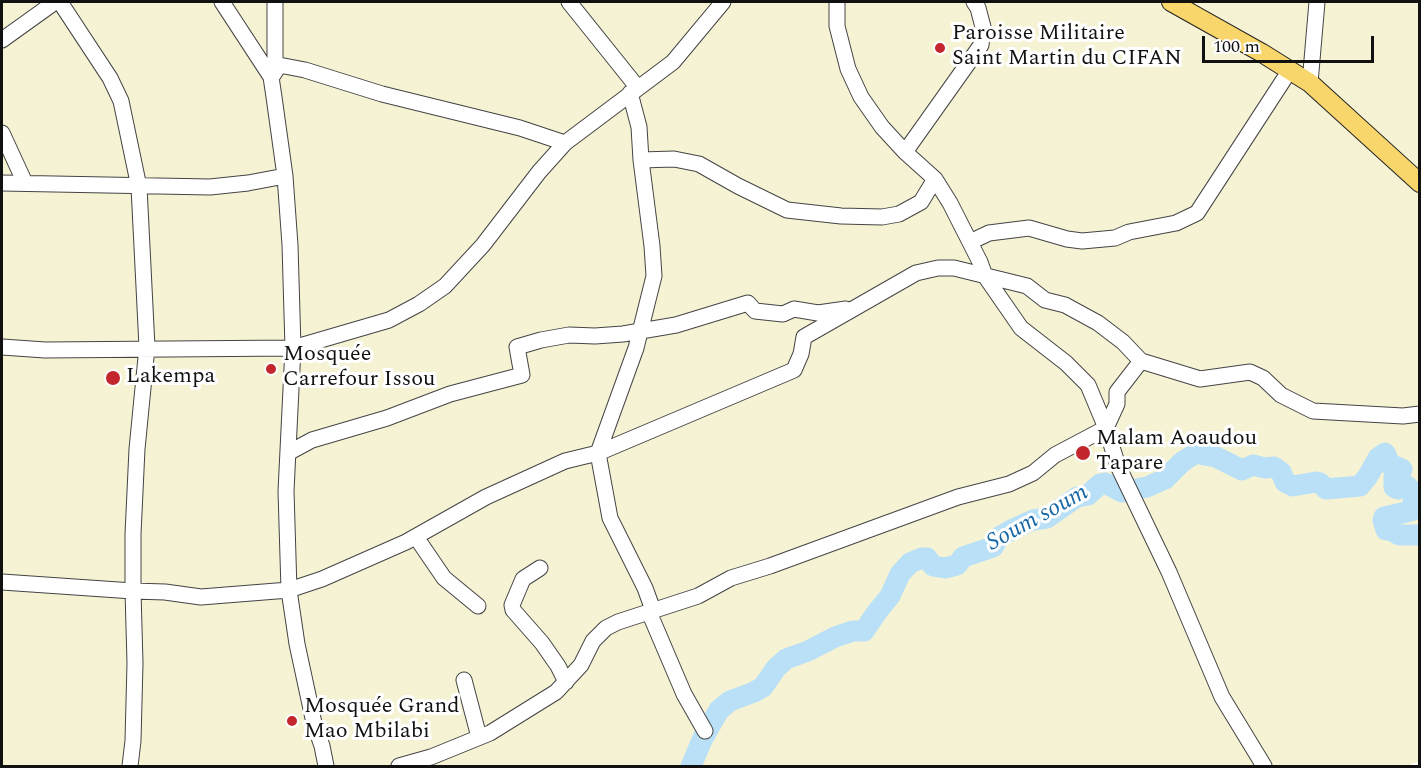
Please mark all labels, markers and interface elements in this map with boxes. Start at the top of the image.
place label: Paroisse Militaire Saint Martin du CIFAN [952,22,1182,74]
scale bar [1205,24,1378,62]
text: 100 m [1213,33,1260,60]
marker: Paroisse Militaire Saint Martin du CIFAN [933,41,947,55]
place label: Mosquée Carrefour Issou [283,343,435,394]
marker: Mosquée Carrefour Issou [264,362,278,376]
place label: Lakempa [126,365,215,391]
marker: Lakempa [104,369,122,387]
place label: Malam Aoaudou Tapare [1096,427,1257,478]
marker: Malam Aoaudou Tapare [1074,444,1092,462]
water label: Soum soum [982,479,1094,559]
place label: Mosquée Grand Mao Mbilabi [304,695,460,746]
marker: Mosquée Grand Mao Mbilabi [285,714,299,728]

